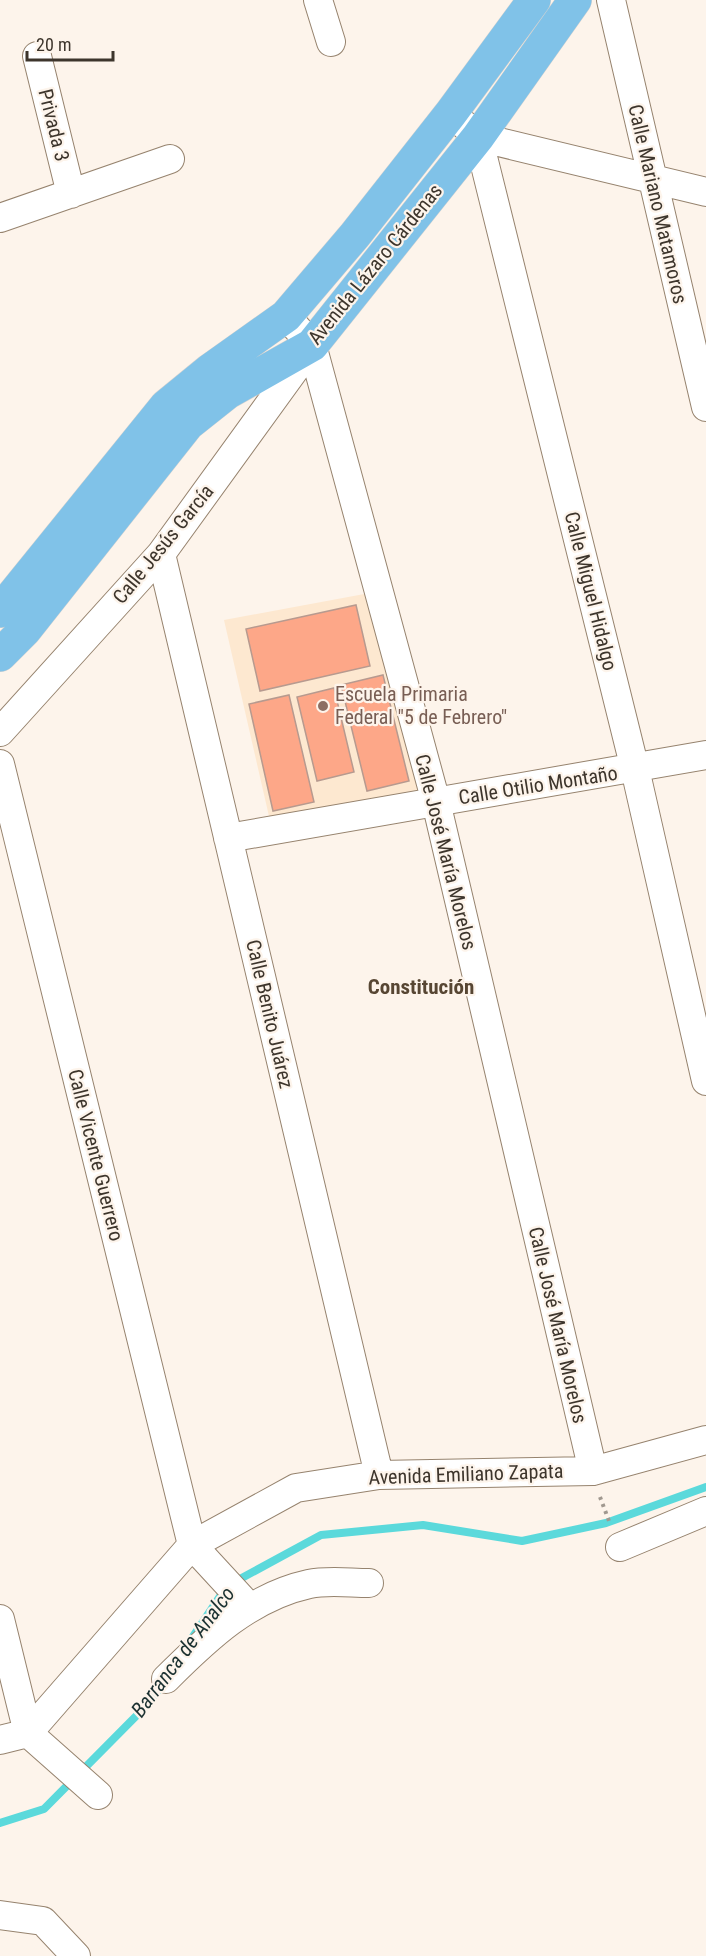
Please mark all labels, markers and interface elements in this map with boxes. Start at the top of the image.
scale bar [27,24,112,62]
text: 20 m [36,34,71,55]
street label: Privada 3 [33,86,75,164]
street label: Calle Mariano Matamoros [623,102,693,306]
street label: Avenida Lázaro Cárdenas [303,179,447,349]
street label: Calle Jesús García [108,480,218,608]
street label: Calle Miguel Hidalgo [560,509,622,673]
place label: Escuela Primaria Federal "5 de Febrero" [335,682,507,729]
marker: Escuela Primaria Federal "5 de Febrero" [316,699,330,713]
street label: Calle José María Morelos [410,752,482,952]
street label: Calle Otilio Montaño [457,761,619,809]
street label: Calle Benito Juárez [241,937,299,1091]
district label: Constitución [368,975,474,999]
street label: Calle Vicente Guerrero [63,1067,129,1243]
street label: Calle José María Morelos [524,1225,592,1425]
street label: Avenida Emiliano Zapata [368,1459,564,1489]
water label: Barranca de Analco [126,1582,240,1722]

